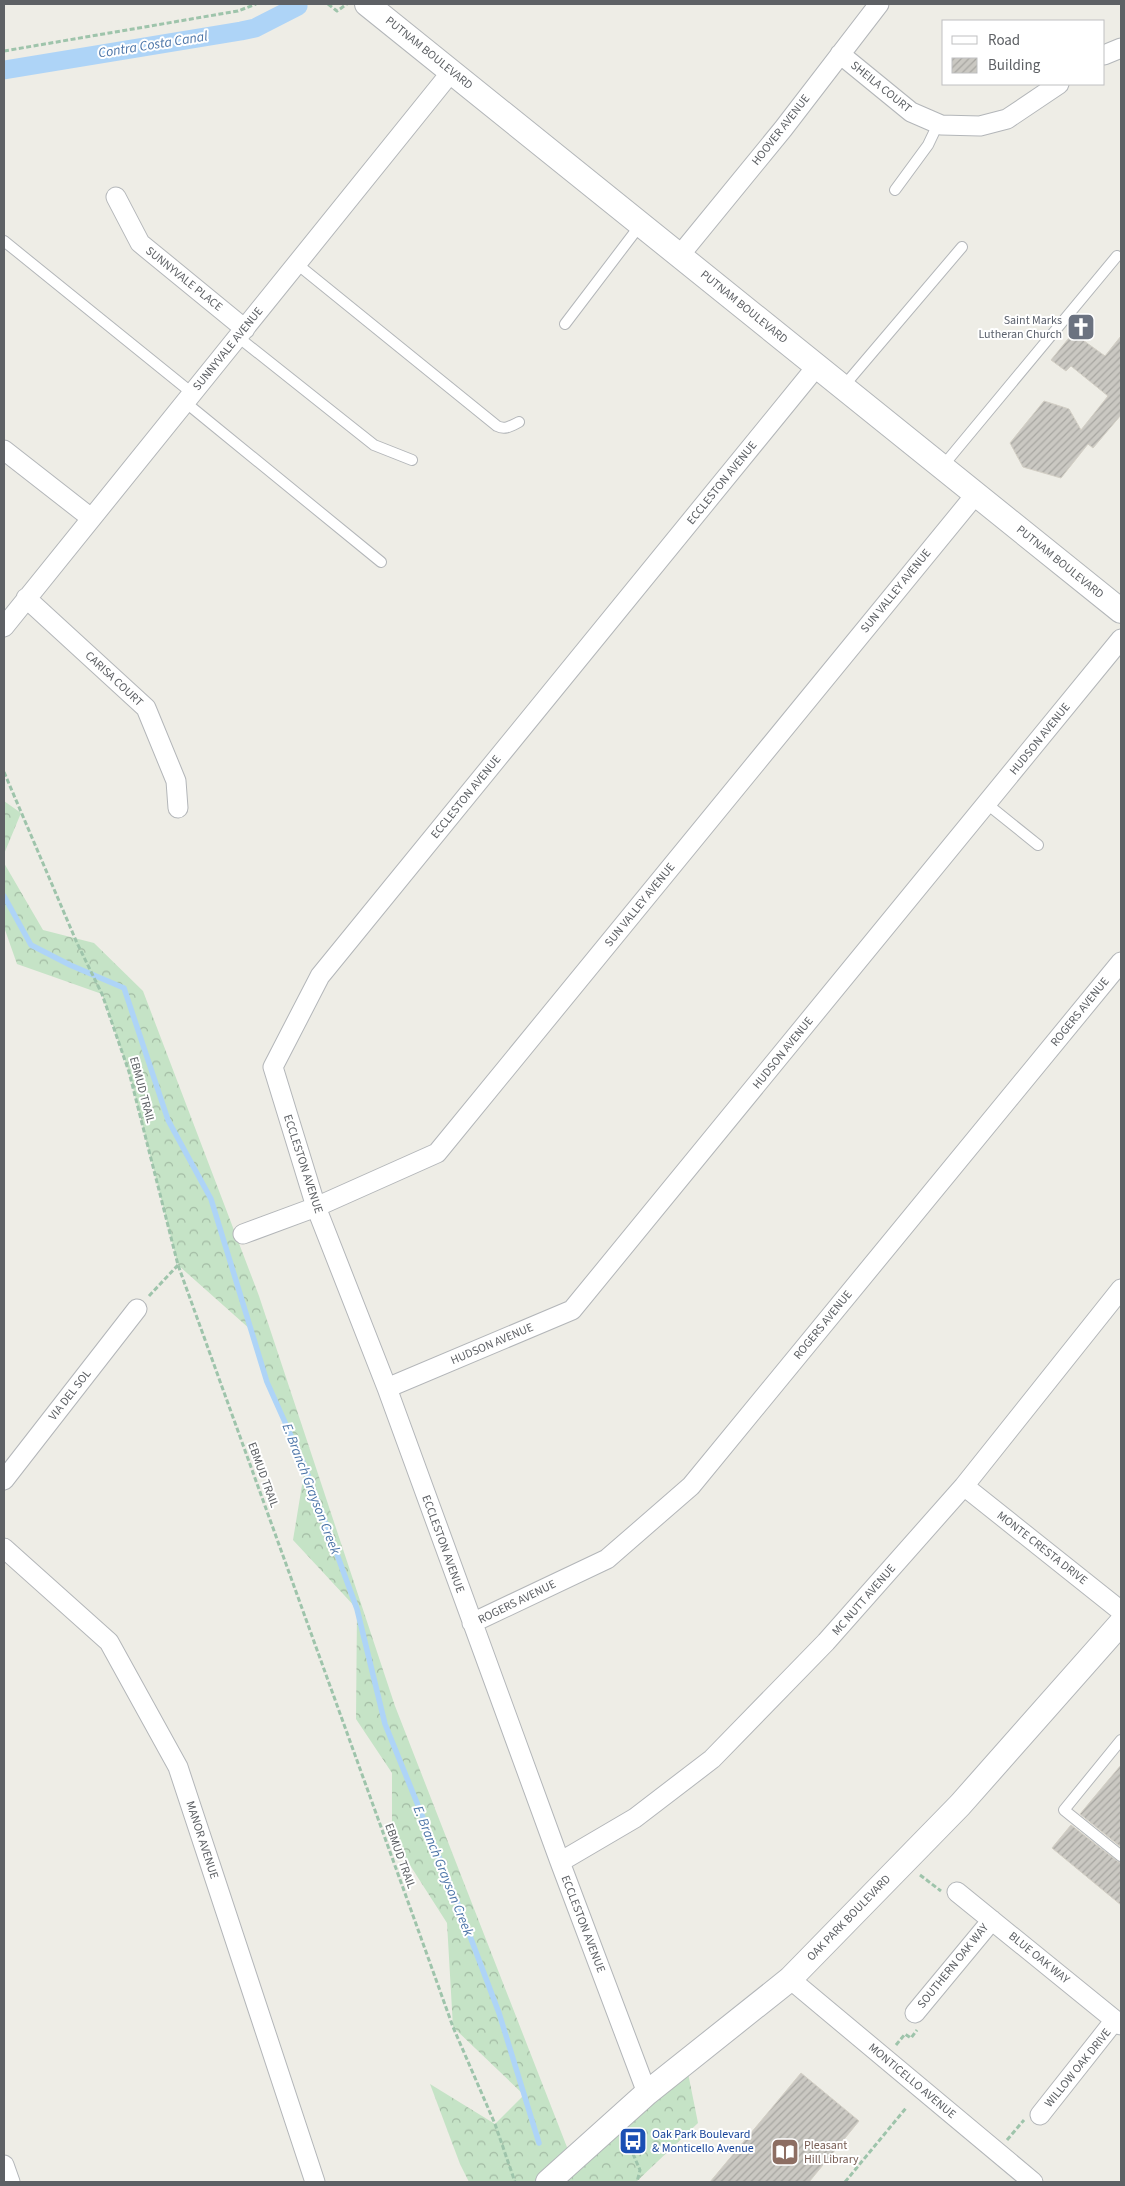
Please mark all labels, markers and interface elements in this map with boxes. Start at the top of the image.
street label: PUTNAM BOULEVARD [382,12,476,94]
legend [942,20,1105,85]
water label: Contra Costa Canal [97,26,210,64]
text: Road [988,30,1020,51]
text: Building [988,55,1041,76]
street label: SHEILA COURT [847,57,915,117]
street label: HOOVER AVENUE [748,91,814,169]
street label: SUNNYVALE PLACE [142,243,226,315]
street label: PUTNAM BOULEVARD [697,266,791,348]
street label: SUNNYVALE AVENUE [189,304,267,394]
place label: Saint Marks Lutheran Church [978,312,1062,343]
church icon: Saint Marks Lutheran Church [1066,312,1096,342]
street label: ECCLESTON AVENUE [683,438,761,528]
street label: PUTNAM BOULEVARD [1013,521,1107,603]
street label: SUN VALLEY AVENUE [857,545,935,637]
street label: CARISA COURT [81,648,147,711]
street label: HUDSON AVENUE [1006,699,1074,779]
street label: ECCLESTON AVENUE [427,752,505,842]
street label: SUN VALLEY AVENUE [601,859,679,951]
street label: ROGERS AVENUE [1047,974,1113,1050]
street label: HUDSON AVENUE [749,1013,817,1093]
street label: EBMUD TRAIL [125,1055,159,1125]
street label: ECCLESTON AVENUE [279,1112,327,1216]
street label: ROGERS AVENUE [790,1287,856,1363]
street label: HUDSON AVENUE [448,1319,536,1369]
street label: VIA DEL SOL [45,1366,95,1424]
water label: E. Branch Grayson Creek [277,1421,345,1558]
street label: EBMUD TRAIL [243,1440,283,1510]
street label: ECCLESTON AVENUE [417,1493,469,1595]
street label: MONTE CRESTA DRIVE [993,1507,1091,1589]
street label: MC NUTT AVENUE [828,1561,900,1639]
street label: ROGERS AVENUE [475,1576,559,1628]
street label: MANOR AVENUE [181,1799,223,1881]
water label: E. Branch Grayson Creek [408,1803,478,1939]
street label: EBMUD TRAIL [380,1821,420,1891]
street label: OAK PARK BOULEVARD [803,1871,895,1965]
street label: ECCLESTON AVENUE [557,1873,609,1975]
street label: SOUTHERN OAK WAY [913,1920,993,2012]
street label: BLUE OAK WAY [1005,1928,1073,1988]
street label: WILLOW OAK DRIVE [1041,2025,1115,2111]
street label: MONTICELLO AVENUE [865,2039,959,2123]
bus stop icon: Oak Park Boulevard & Monticello Avenue [618,2126,648,2156]
place label: Oak Park Boulevard & Monticello Avenue [652,2126,754,2157]
library icon: Pleasant Hill Library [770,2137,800,2167]
place label: Pleasant Hill Library [804,2137,859,2168]

